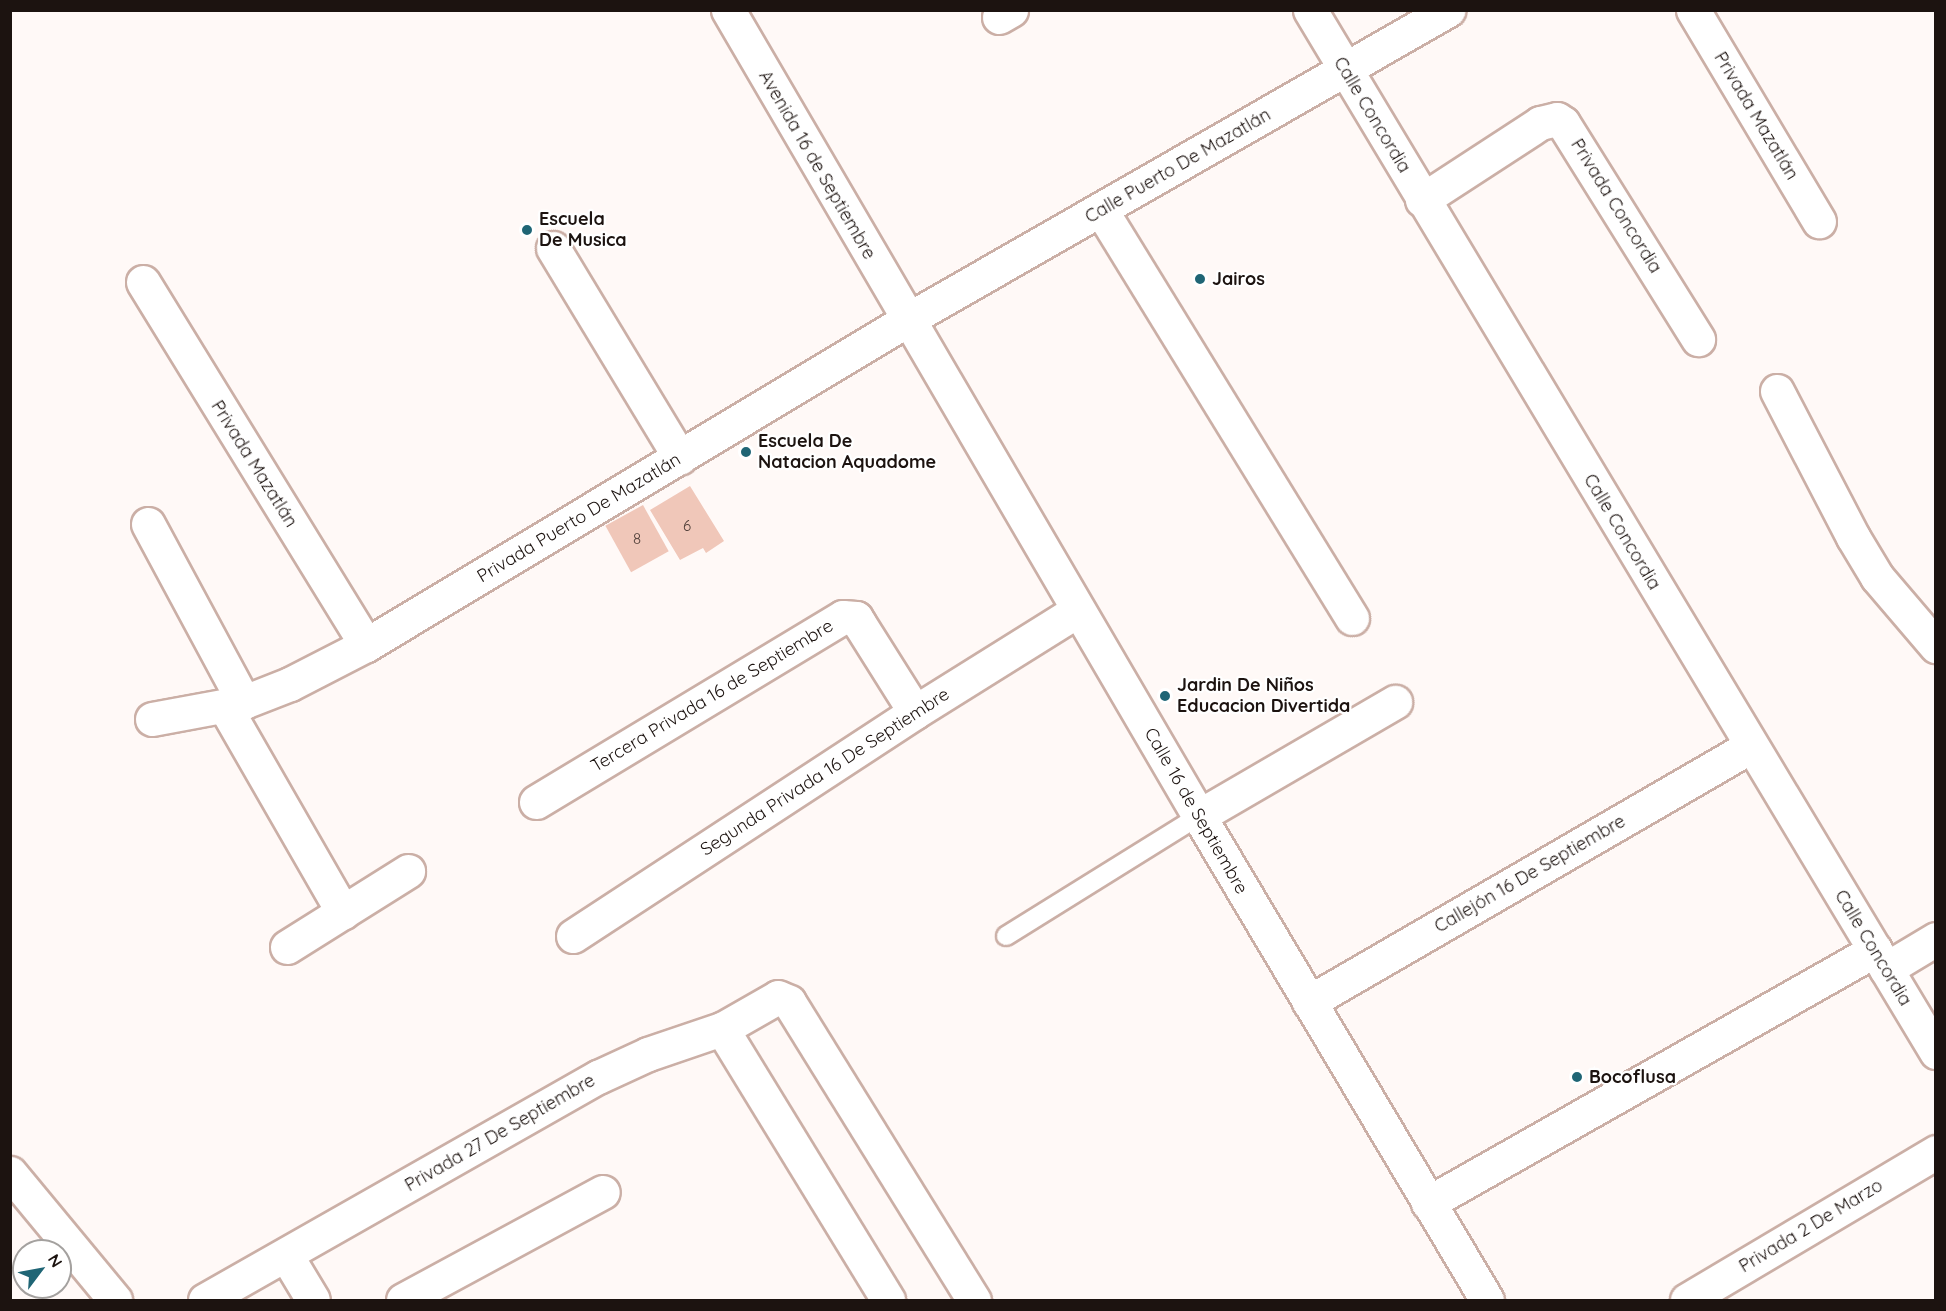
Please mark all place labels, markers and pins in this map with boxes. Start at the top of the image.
place label: Escuela De Musica [539,209,627,252]
marker: Escuela De Musica [520,223,534,237]
place label: Jairos [1212,268,1265,290]
marker: Jairos [1193,272,1207,286]
place label: Escuela De Natacion Aquadome [758,431,936,474]
marker: Escuela De Natacion Aquadome [739,445,753,459]
place label: Jardin De Niños Educacion Divertida [1177,675,1350,718]
marker: Jardin De Niños Educacion Divertida [1158,689,1172,703]
place label: Bocoflusa [1589,1066,1676,1088]
marker: Bocoflusa [1570,1070,1584,1084]

